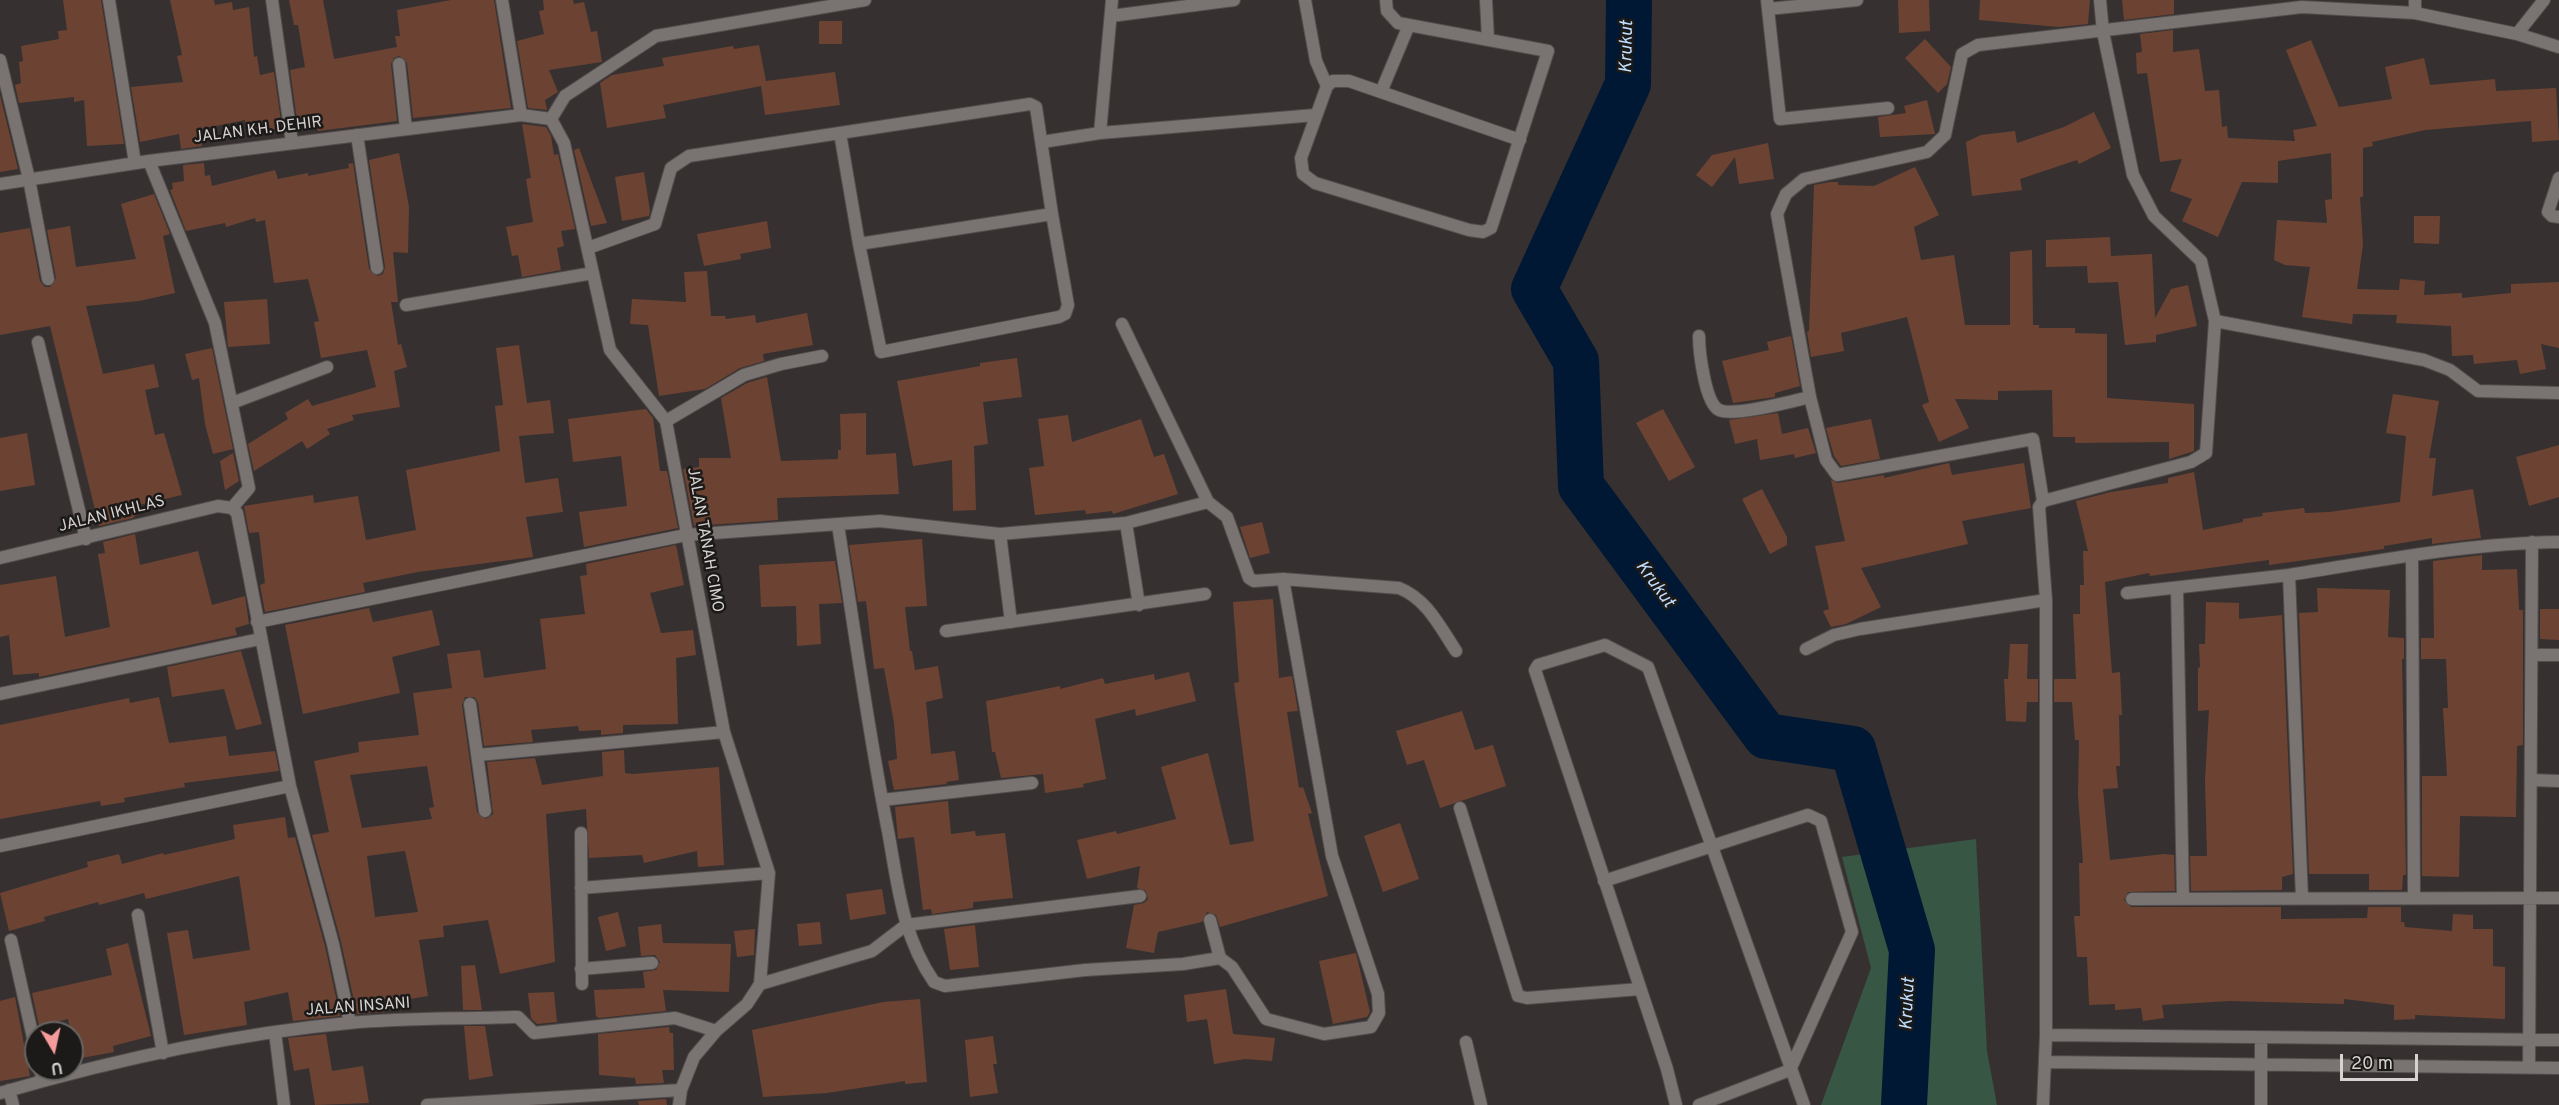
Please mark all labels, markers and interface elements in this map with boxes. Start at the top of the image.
water label: Krukut [1617,20,1639,74]
street label: JALAN KH. DEHIR [193,114,323,148]
street label: JALAN TANAH CIMO [682,466,726,614]
street label: JALAN IKHLAS [57,492,167,538]
water label: Krukut [1630,557,1678,613]
water label: Krukut [1897,977,1921,1031]
street label: JALAN INSANI [305,995,411,1021]
north arrow [24,1021,84,1081]
scale bar [2343,1042,2421,1080]
text: 20 m [2351,1053,2393,1076]
text: U [49,1056,64,1078]

